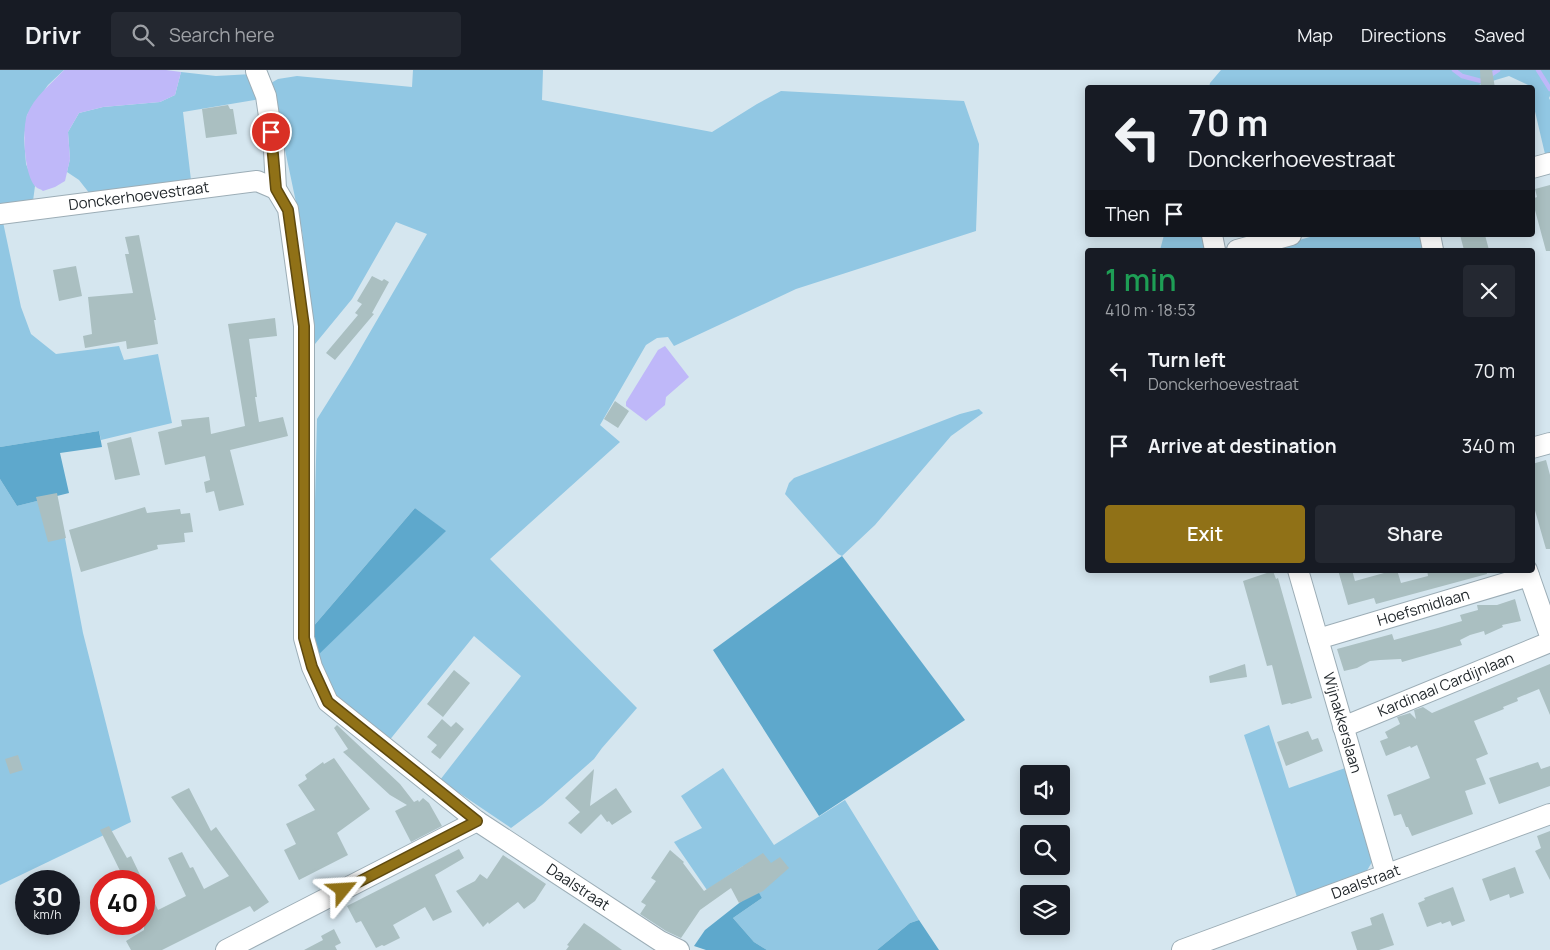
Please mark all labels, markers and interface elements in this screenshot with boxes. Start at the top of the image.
search box [111,12,461,57]
text: Drivr [25,18,81,51]
icon: search [129,21,157,49]
text: Search here [169,22,275,48]
text: Map [1297,23,1333,47]
text: Directions [1361,23,1446,47]
text: Saved [1474,23,1525,47]
text: 70 m [1188,99,1268,147]
icon: left [1105,105,1170,170]
pin [250,111,292,153]
icon: arrive [257,118,285,146]
text: Donckerhoevestraat [1188,144,1396,174]
street label: Donckerhoevestraat [67,176,210,215]
icon: arrive [1160,200,1188,228]
text: Then [1105,201,1150,227]
text: 1 min [1105,259,1177,300]
button: close [1463,265,1515,317]
text: 410 m · 18:53 [1105,299,1196,321]
text: Turn left [1148,347,1226,373]
icon: left [1105,357,1133,385]
text: 70 m [1474,358,1515,384]
text: Donckerhoevestraat [1148,373,1299,395]
icon: arrive [1105,432,1133,460]
text: Arrive at destination [1148,433,1337,459]
text: 340 m [1462,433,1515,459]
button: Exit [1105,505,1305,563]
button: Share [1315,505,1515,563]
street label: Hoefsmidlaan [1375,583,1472,631]
street label: Kardinaal Cardijnlaan [1374,647,1517,722]
street label: Wijnakkerslaan [1318,670,1367,775]
map controls [1020,765,1070,935]
button: sound [1020,765,1070,815]
button: search [1020,825,1070,875]
street label: Daalstraat [542,858,614,915]
street label: Daalstraat [1328,859,1403,904]
position arrow [316,863,368,915]
speed limit sign: 40 [90,870,155,935]
text: 30 [32,879,63,914]
button: layers [1020,885,1070,935]
text: km/h [34,906,61,923]

